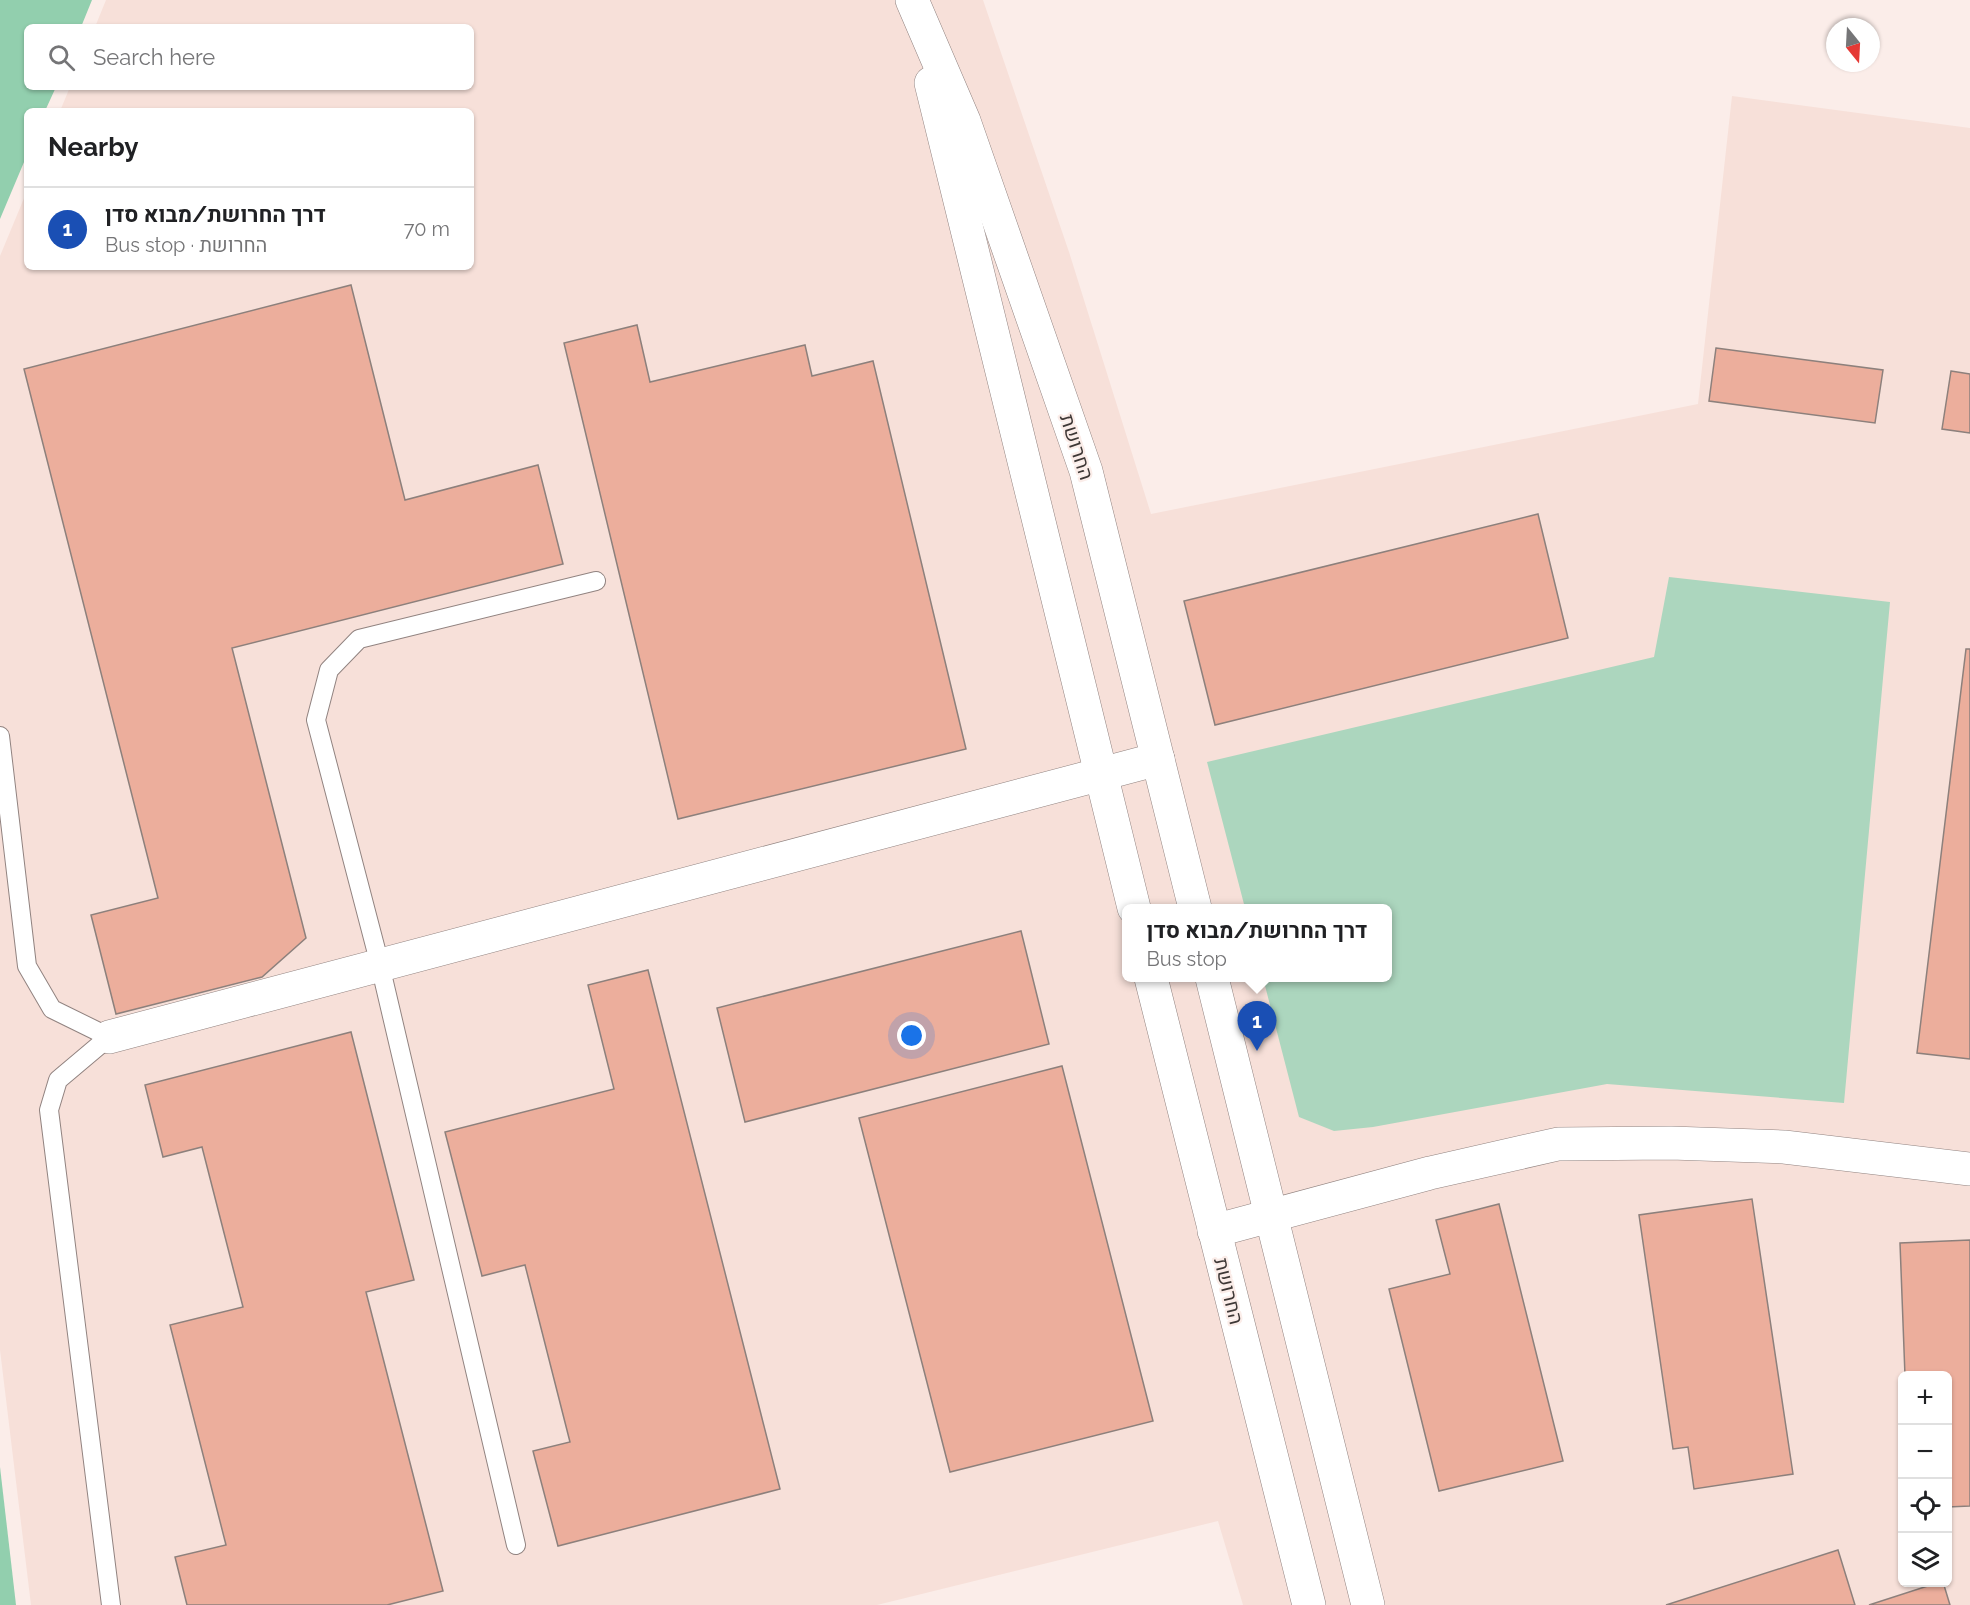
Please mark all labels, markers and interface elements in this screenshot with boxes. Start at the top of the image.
north arrow [1826,18,1880,72]
search box [24,24,474,90]
icon: search [45,41,78,74]
text: Search here [93,44,215,70]
text: Nearby [48,132,138,162]
text: דרך החרושת/מבוא סדן [105,201,326,227]
text: 1 [63,217,72,241]
text: 70 m [404,217,450,241]
text: Bus stop · החרושת [105,233,267,257]
street label: החרושת [1055,411,1099,483]
popup [1122,904,1392,982]
text: דרך החרושת/מבוא סדן [1147,917,1367,943]
text: Bus stop [1147,947,1227,971]
pin: 1 [1238,1002,1276,1051]
your location [897,1021,926,1050]
street label: החרושת [1209,1255,1249,1327]
map controls [1898,1371,1952,1587]
button: + [1898,1371,1952,1425]
button: − [1898,1425,1952,1479]
button: locate [1898,1479,1952,1533]
button: layers [1898,1533,1952,1587]

